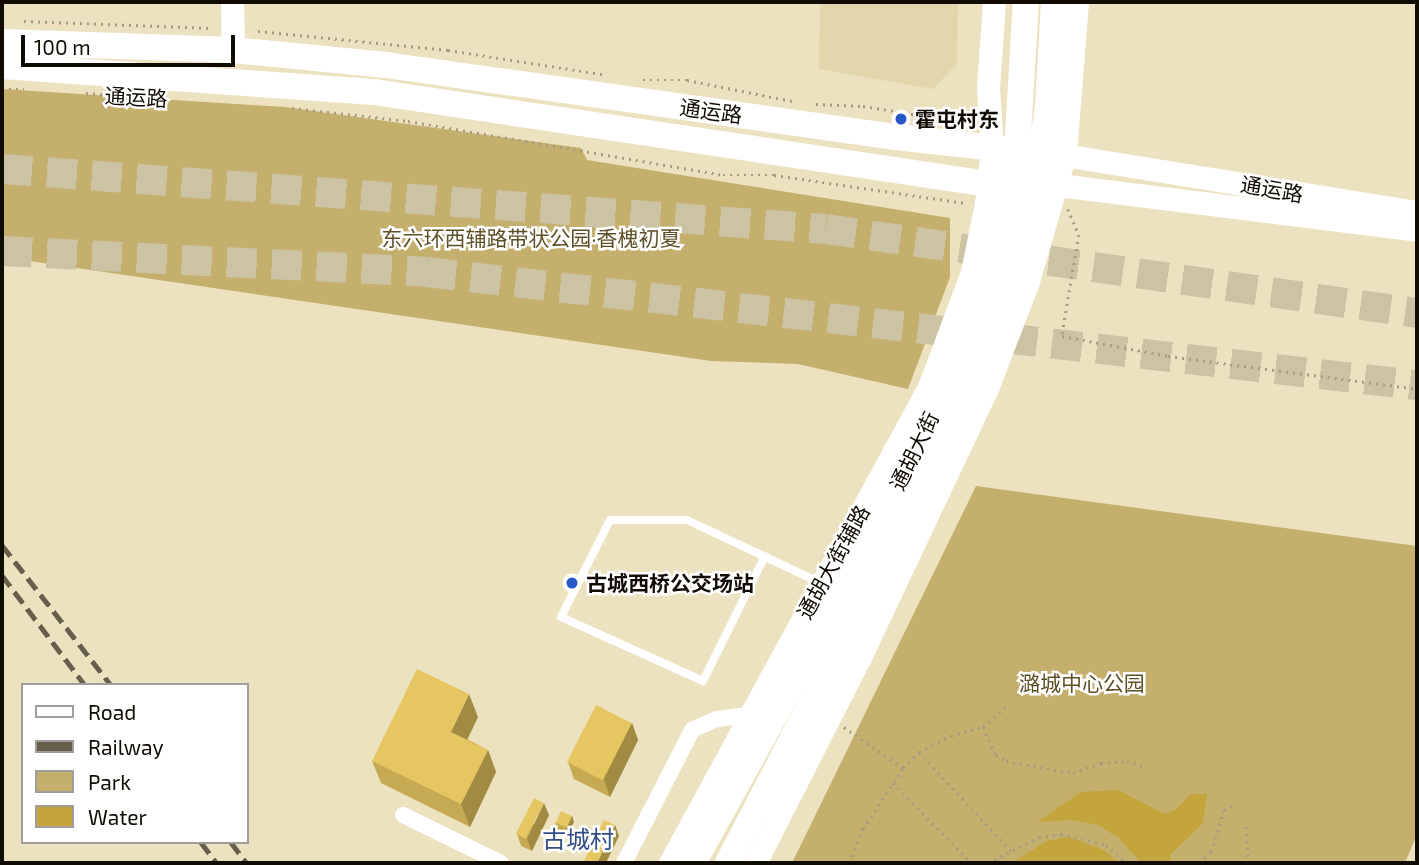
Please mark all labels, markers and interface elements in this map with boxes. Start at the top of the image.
scale bar [24,21,238,65]
text: 100 m [34,34,91,59]
street label: 通运路 [104,83,168,111]
street label: 通运路 [678,94,744,128]
place label: 霍屯村东 [915,106,999,132]
marker: 霍屯村东 [893,111,909,127]
street label: 通运路 [1239,171,1305,207]
park label: 东六环西辅路带状公园·香槐初夏 [382,225,680,251]
street label: 通胡大街 [884,408,944,494]
street label: 通胡大街辅路 [791,501,875,623]
place label: 古城西桥公交场站 [586,570,754,596]
marker: 古城西桥公交场站 [564,575,580,591]
park label: 潞城中心公园 [1019,670,1145,696]
legend [21,683,248,844]
text: Road [88,699,136,724]
text: Railway [88,734,164,759]
text: Park [88,769,131,794]
text: Water [88,804,147,829]
district label: 古城村 [542,825,614,853]

